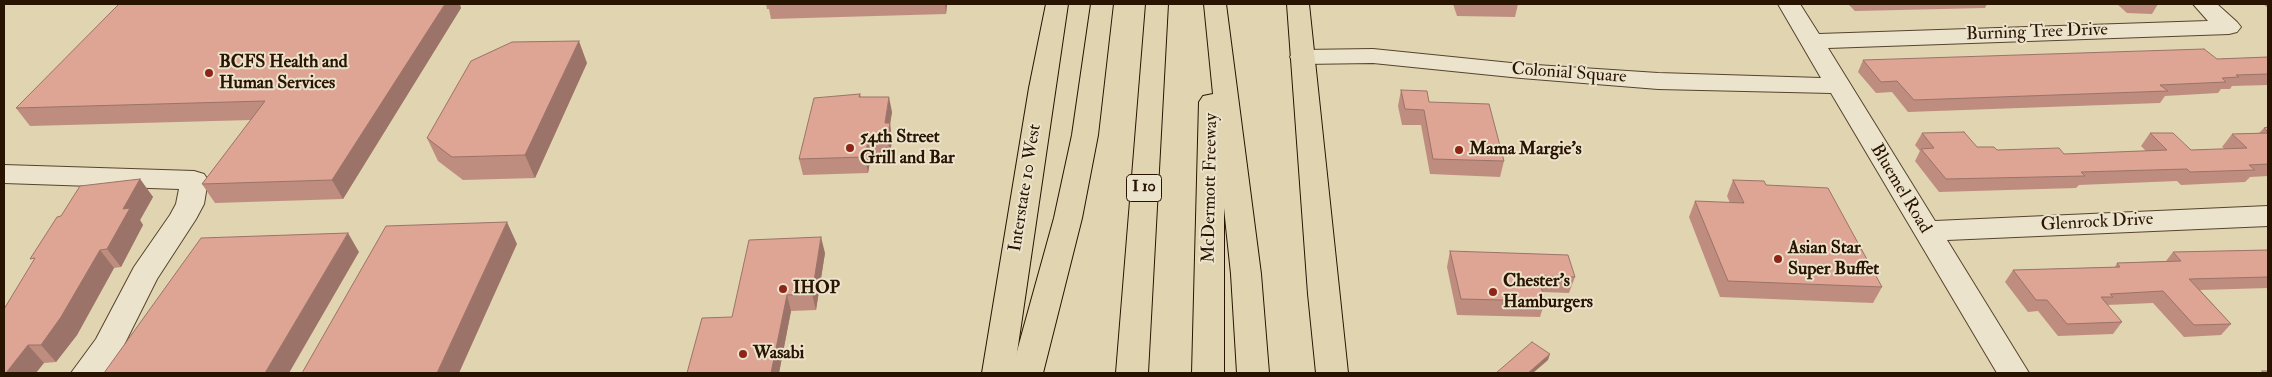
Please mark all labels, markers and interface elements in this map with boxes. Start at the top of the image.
street label: Burning Tree Drive [1966,20,2108,46]
place label: BCFS Health and Human Services [219,52,348,94]
street label: Colonial Square [1511,59,1627,89]
marker: BCFS Health and Human Services [203,67,215,79]
street label: McDermott Freeway [1199,113,1223,263]
street label: Interstate 10 West [1005,123,1047,253]
place label: 54th Street Grill and Bar [860,127,955,170]
place label: Mama Margie's [1469,139,1582,161]
street label: Bluemel Road [1865,140,1935,238]
marker: 54th Street Grill and Bar [844,142,856,154]
marker: Mama Margie's [1453,144,1465,156]
road number: I 10 [1126,174,1162,202]
street label: Glenrock Drive [2040,209,2154,237]
place label: Asian Star Super Buffet [1788,238,1879,280]
marker: Asian Star Super Buffet [1772,253,1784,265]
place label: Chester's Hamburgers [1503,271,1593,314]
place label: IHOP [793,278,840,300]
marker: IHOP [777,283,789,295]
marker: Chester's Hamburgers [1487,286,1499,298]
place label: Wasabi [753,343,804,365]
marker: Wasabi [737,348,749,360]

